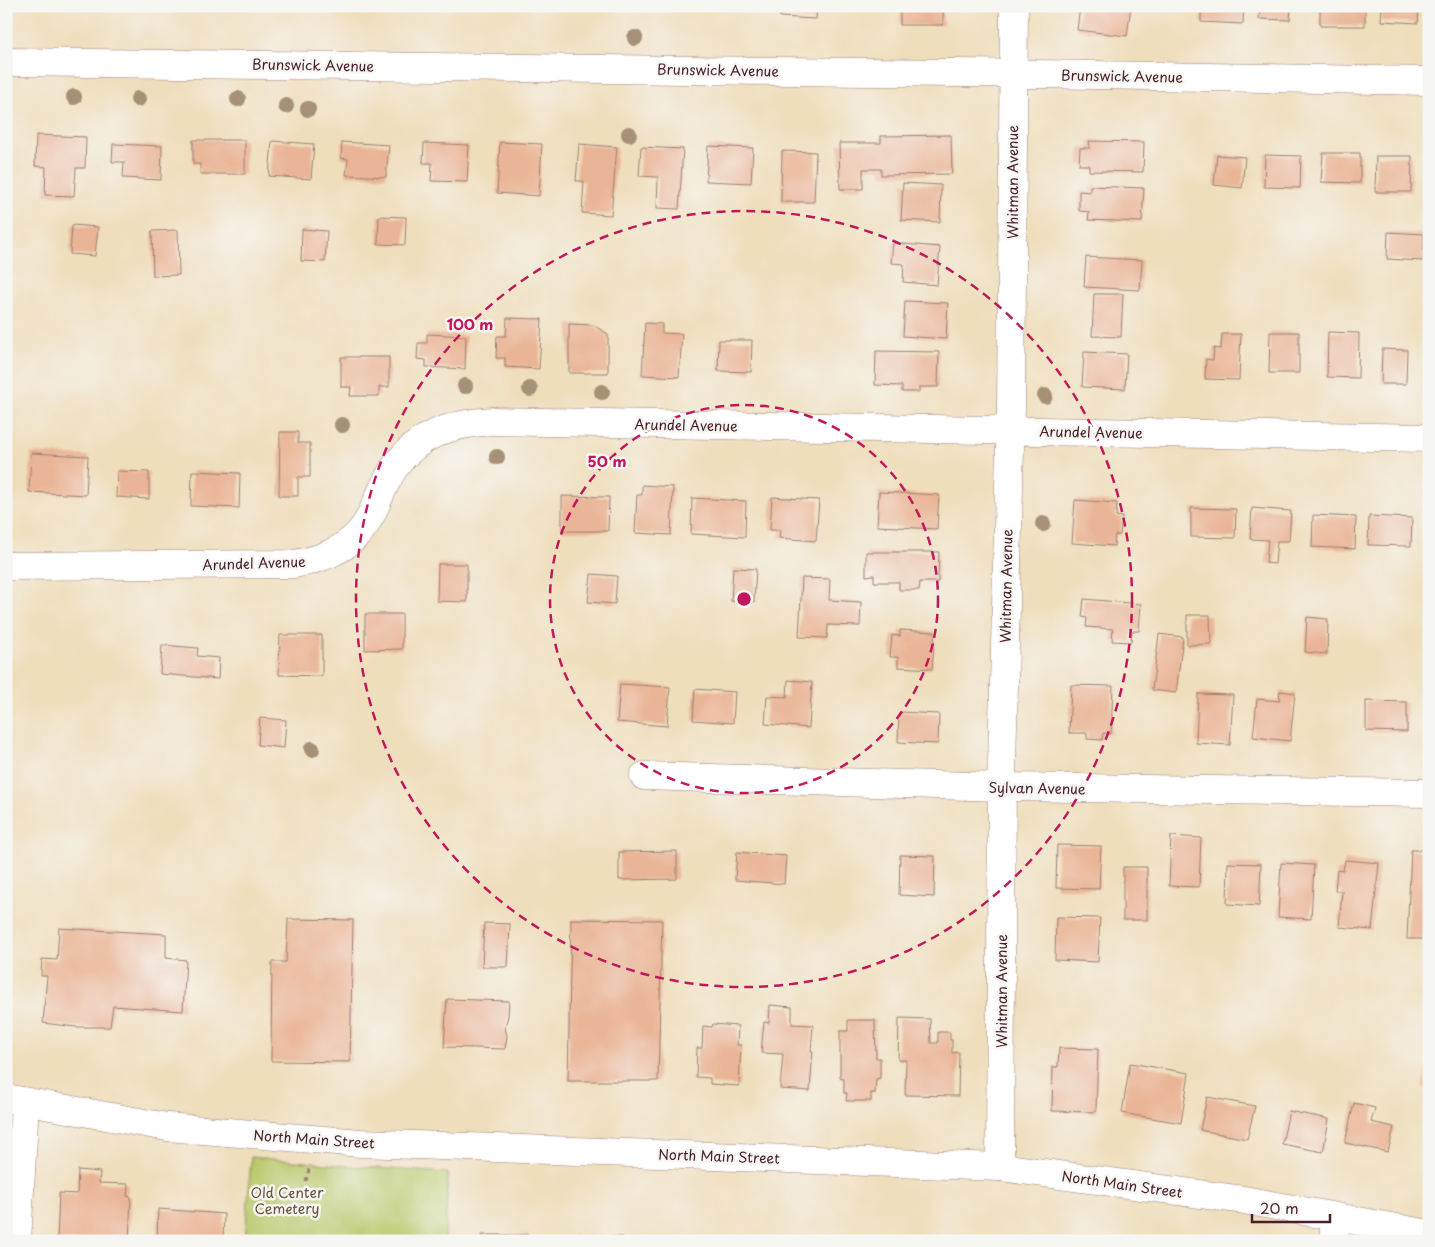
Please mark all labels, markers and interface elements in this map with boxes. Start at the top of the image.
street label: Brunswick Avenue [252,53,375,77]
street label: Brunswick Avenue [657,58,780,82]
street label: Brunswick Avenue [1061,64,1184,88]
street label: Whitman Avenue [1002,125,1023,239]
text: 100 m [447,312,493,335]
street label: Arundel Avenue [634,414,738,436]
street label: Arundel Avenue [1039,421,1143,443]
text: 50 m [588,449,626,472]
street label: Whitman Avenue [995,529,1017,643]
street label: Arundel Avenue [202,551,306,575]
centre of rings [735,590,753,608]
street label: Sylvan Avenue [988,777,1086,799]
street label: Whitman Avenue [991,934,1012,1048]
street label: North Main Street [253,1124,376,1154]
street label: North Main Street [658,1143,781,1169]
street label: North Main Street [1060,1165,1184,1203]
park label: Old Center Cemetery [251,1182,324,1219]
scale bar [1252,1192,1330,1224]
text: 20 m [1260,1196,1299,1219]

